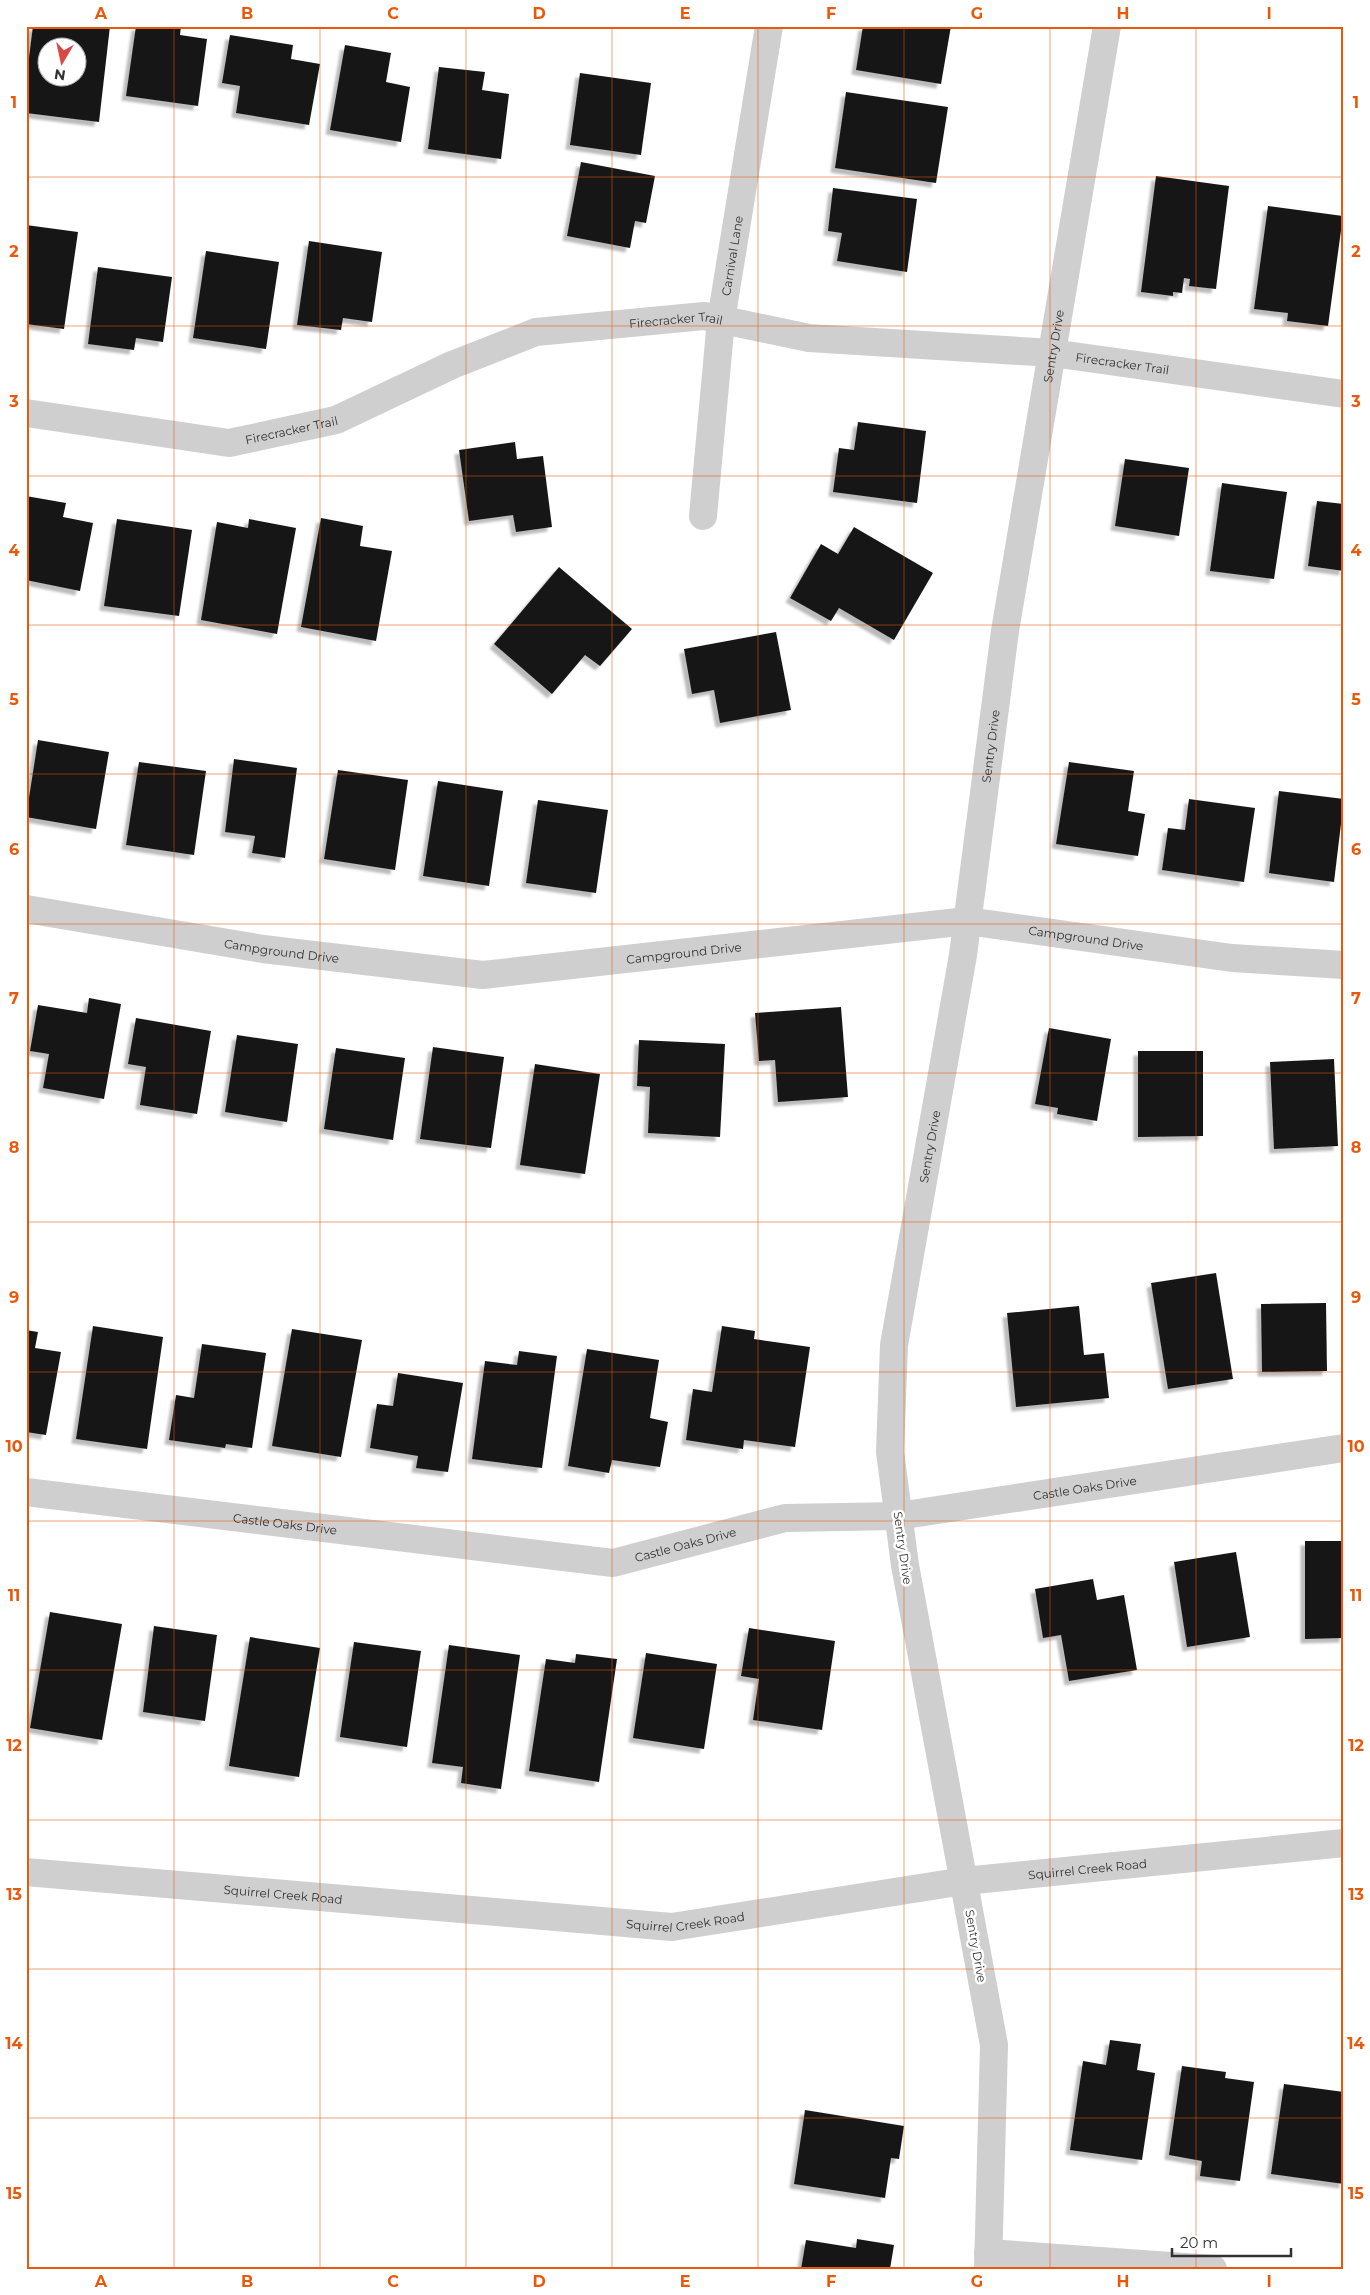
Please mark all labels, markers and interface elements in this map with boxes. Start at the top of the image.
text: A [94,4,108,23]
text: B [241,4,253,23]
text: C [387,4,399,23]
text: D [532,4,546,23]
text: E [680,4,690,23]
text: F [826,4,836,23]
text: G [971,4,983,23]
text: H [1117,4,1129,23]
text: I [1266,4,1272,23]
north arrow [38,38,88,88]
text: N [53,65,67,85]
text: 1 [11,93,17,112]
text: 1 [1353,93,1359,112]
street label: Carnival Lane [718,215,745,297]
text: 2 [9,242,19,261]
text: 2 [1351,242,1361,261]
street label: Firecracker Trail [628,308,724,331]
street label: Sentry Drive [1040,309,1067,384]
street label: Firecracker Trail [1075,349,1170,377]
text: 3 [8,392,19,411]
text: 3 [1350,392,1361,411]
street label: Firecracker Trail [244,412,339,447]
text: 4 [8,541,20,560]
text: 4 [1350,541,1362,560]
text: 5 [9,690,19,709]
text: 5 [1351,690,1361,709]
street label: Sentry Drive [978,709,1002,784]
text: 6 [9,840,19,859]
text: 6 [1351,840,1361,859]
street label: Campground Drive [1028,922,1144,953]
street label: Campground Drive [223,935,340,965]
street label: Campground Drive [625,939,742,966]
text: 7 [9,989,19,1008]
text: 7 [1351,989,1361,1008]
street label: Sentry Drive [915,1109,943,1184]
text: 8 [9,1138,19,1157]
text: 8 [1351,1138,1361,1157]
text: 9 [9,1288,19,1307]
text: 9 [1351,1288,1361,1307]
text: 10 [5,1437,23,1456]
text: 10 [1347,1437,1365,1456]
street label: Castle Oaks Drive [1032,1472,1138,1503]
street label: Castle Oaks Drive [232,1510,338,1537]
street label: Sentry Drive [890,1511,916,1585]
street label: Castle Oaks Drive [633,1524,738,1565]
text: 11 [8,1586,20,1605]
text: 11 [1350,1586,1362,1605]
text: 12 [6,1736,22,1755]
text: 12 [1348,1736,1364,1755]
street label: Squirrel Creek Road [1027,1855,1148,1882]
street label: Squirrel Creek Road [223,1881,343,1906]
text: 13 [6,1885,22,1904]
text: 13 [1348,1885,1364,1904]
street label: Squirrel Creek Road [626,1908,746,1935]
street label: Sentry Drive [962,1909,990,1983]
text: 14 [5,2034,23,2053]
text: 14 [1347,2034,1365,2053]
text: 15 [6,2184,22,2203]
text: 15 [1348,2184,1364,2203]
scale bar [1172,2225,1291,2257]
text: 20 m [1180,2233,1218,2252]
text: A [94,2272,108,2291]
text: B [241,2272,253,2291]
text: C [387,2272,399,2291]
text: D [532,2272,546,2291]
text: E [680,2272,690,2291]
text: F [826,2272,836,2291]
text: G [971,2272,983,2291]
text: H [1117,2272,1129,2291]
text: I [1266,2272,1272,2291]

